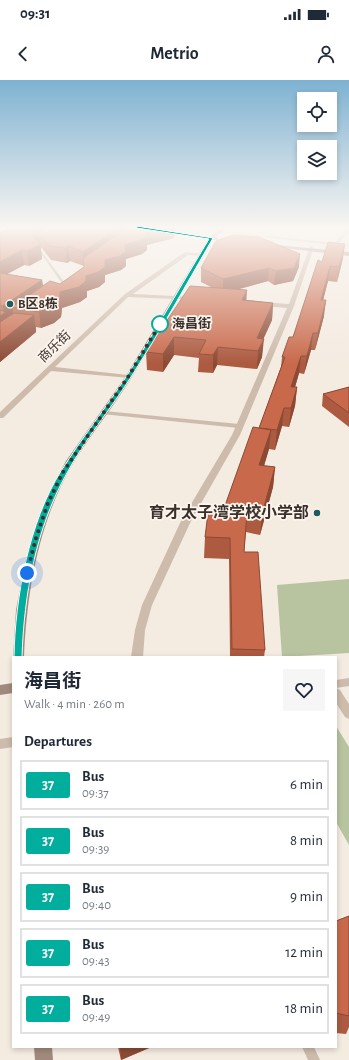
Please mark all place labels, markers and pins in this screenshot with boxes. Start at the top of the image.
place label: B区8栋 [18,296,58,311]
marker: B区8栋 [5,299,15,309]
marker: 海昌街 [151,315,169,333]
place label: 海昌街 [172,316,211,331]
place label: 育才太子湾学校小学部 [149,503,309,521]
marker: 育才太子湾学校小学部 [312,508,322,518]

